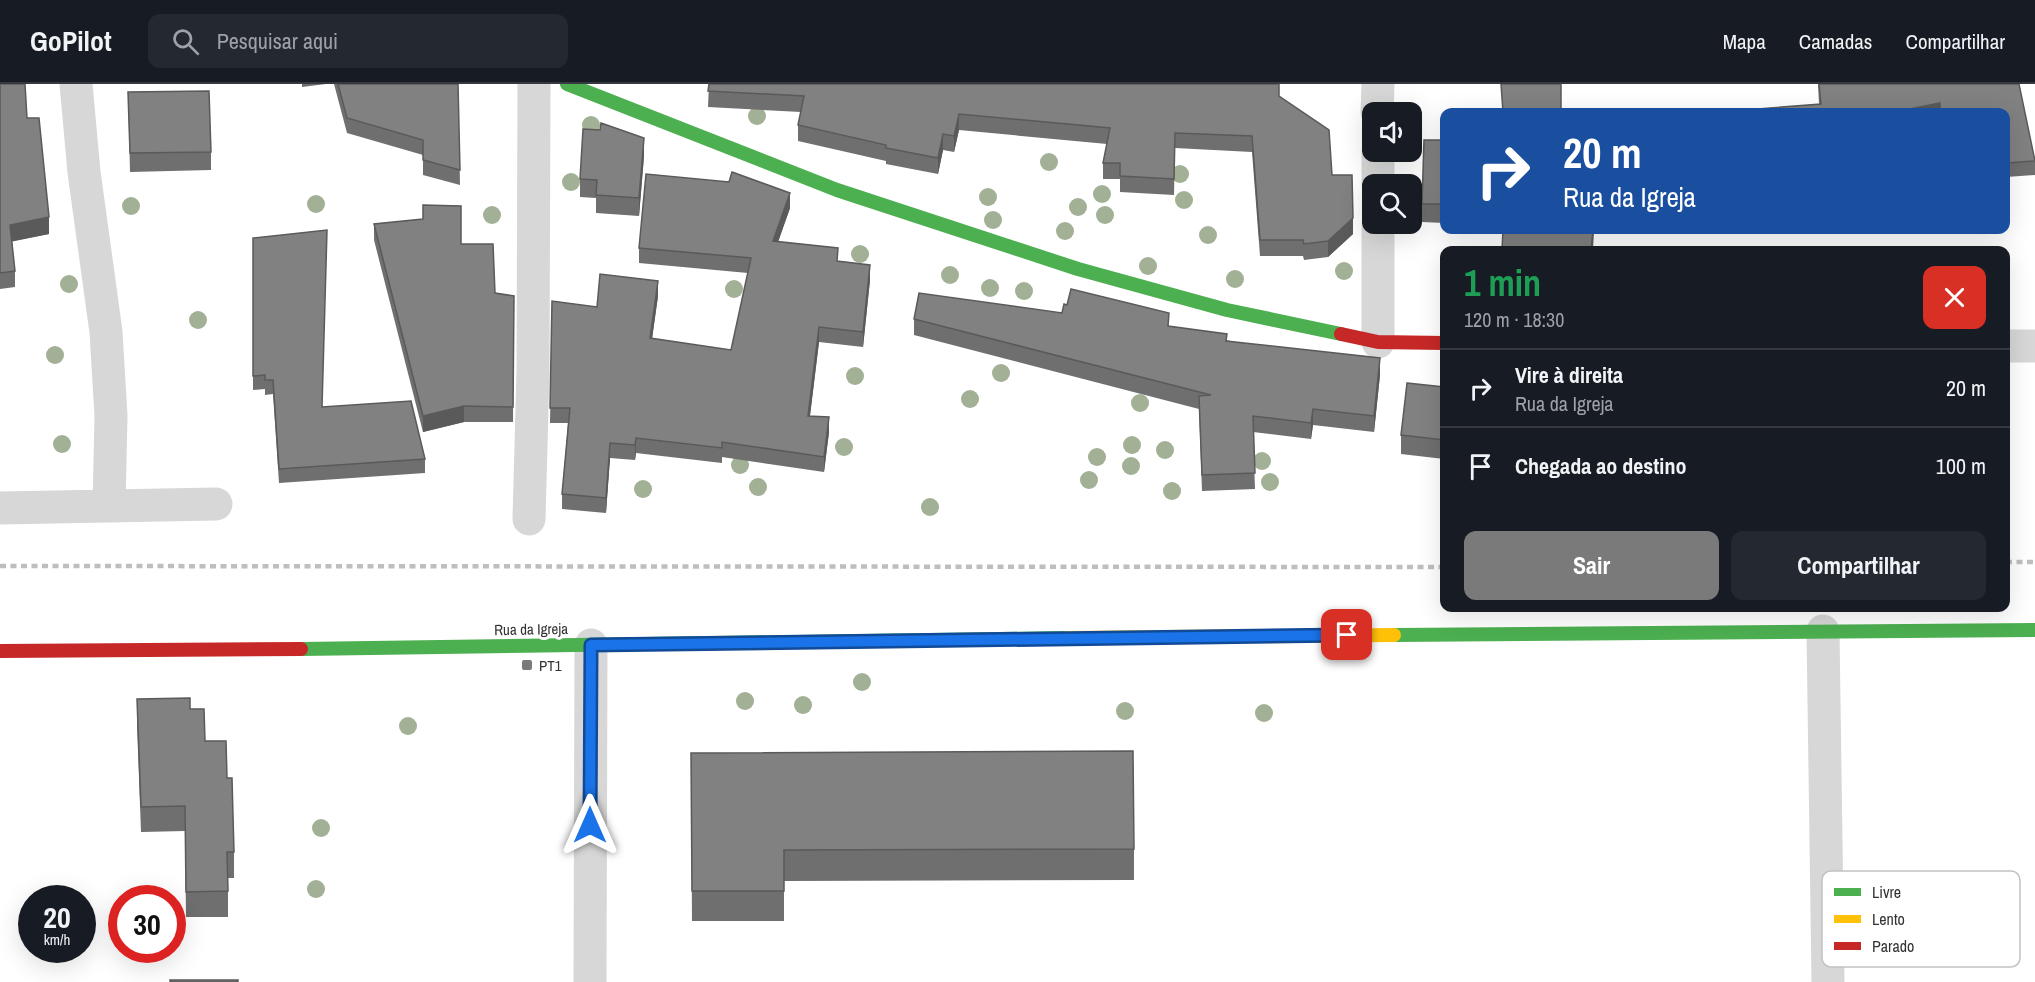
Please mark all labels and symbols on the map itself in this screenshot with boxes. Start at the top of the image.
pin [1321,609,1372,660]
street label: Rua da Igreja [494,618,568,640]
place label: PT1 [539,655,562,676]
marker: PT1 [520,658,534,672]
position arrow [558,793,622,857]
legend [1822,871,2020,967]
text: Livre [1872,881,1901,903]
speed limit sign: 30 [108,885,186,963]
text: Lento [1872,908,1905,930]
text: Parado [1872,935,1914,957]

